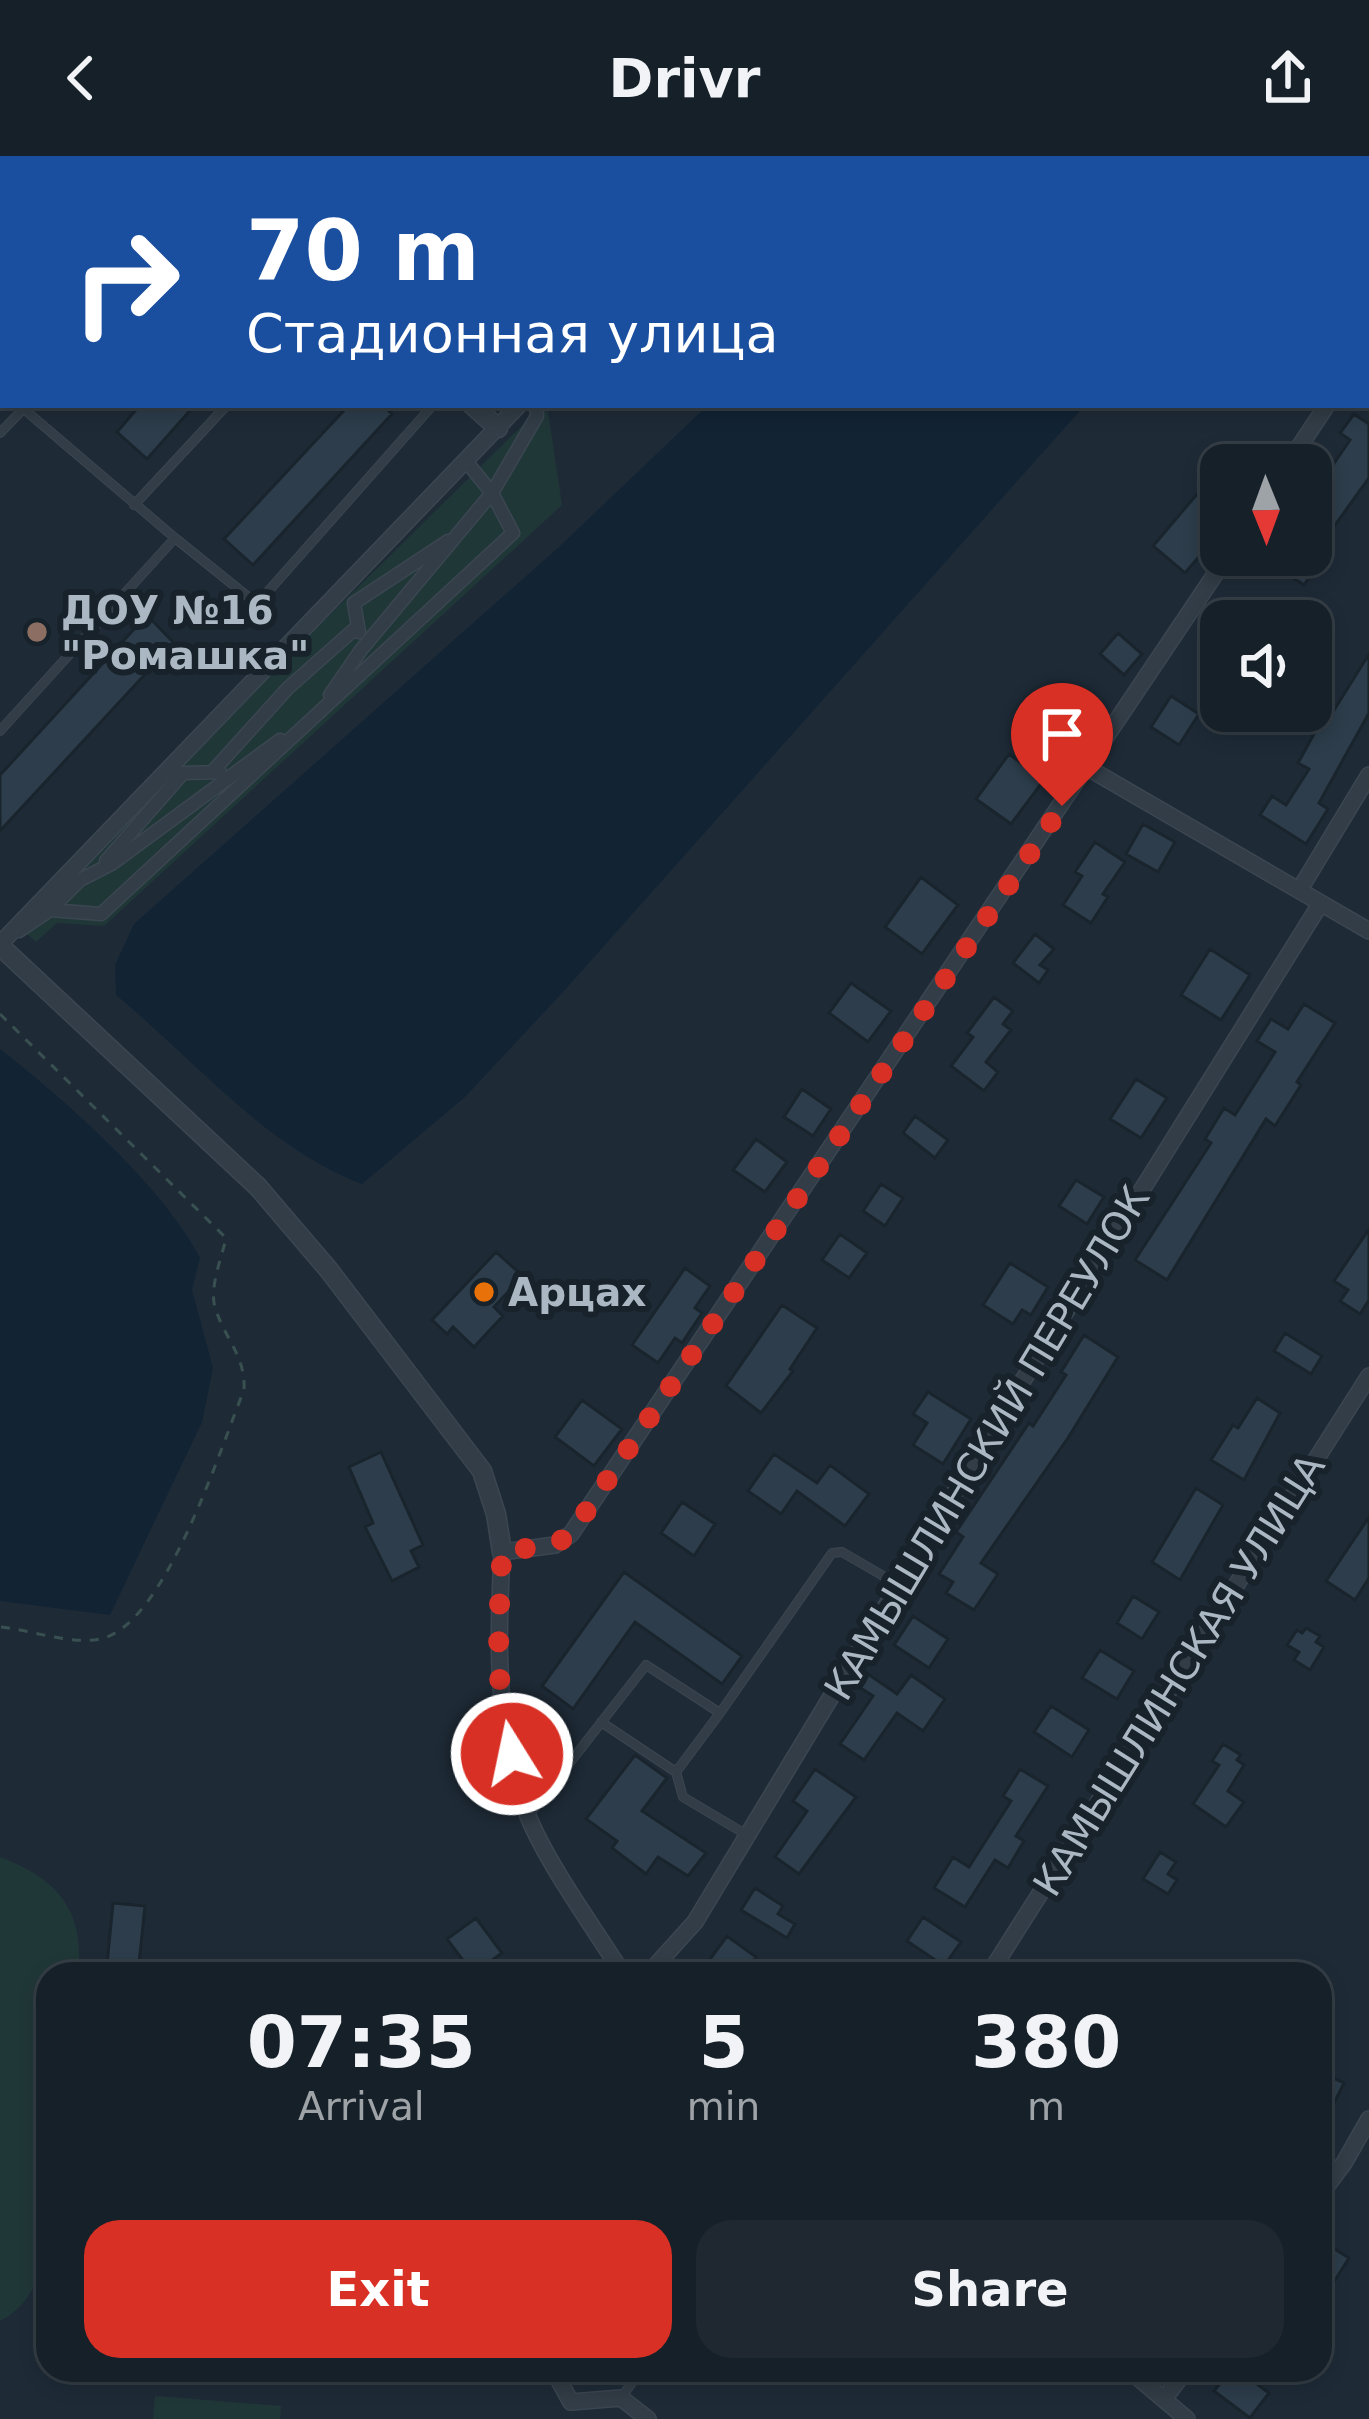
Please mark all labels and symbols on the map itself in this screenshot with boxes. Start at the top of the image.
north arrow [1200,444,1332,576]
place label: ДОУ №16 "Ромашка" [61,588,309,678]
marker: ДОУ №16 "Ромашка" [24,619,50,645]
pin [1011,683,1113,806]
street label: КАМЫШЛИНСКИЙ ПЕРЕУЛОК [815,1178,1159,1708]
place label: Арцах [508,1270,646,1315]
marker: Арцах [471,1279,497,1305]
street label: КАМЫШЛИНСКАЯ УЛИЦА [1024,1446,1334,1904]
position arrow [449,1691,575,1817]

